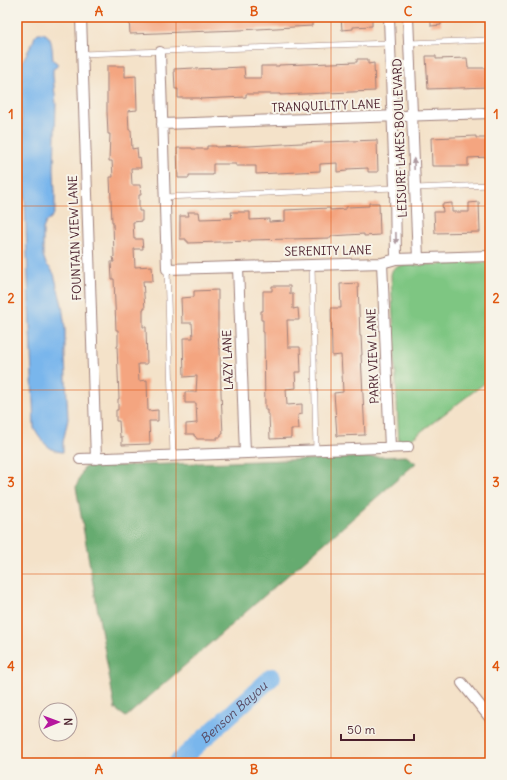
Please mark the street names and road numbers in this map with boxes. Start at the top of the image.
street label: LEISURE LAKES BOULEVARD [389,58,410,218]
street label: TRANQUILITY LANE [271,96,381,115]
street label: FOUNTAIN VIEW LANE [65,175,84,301]
street label: SERENITY LANE [284,242,372,259]
street label: PARK VIEW LANE [363,308,382,404]
street label: LAZY LANE [219,330,236,390]

